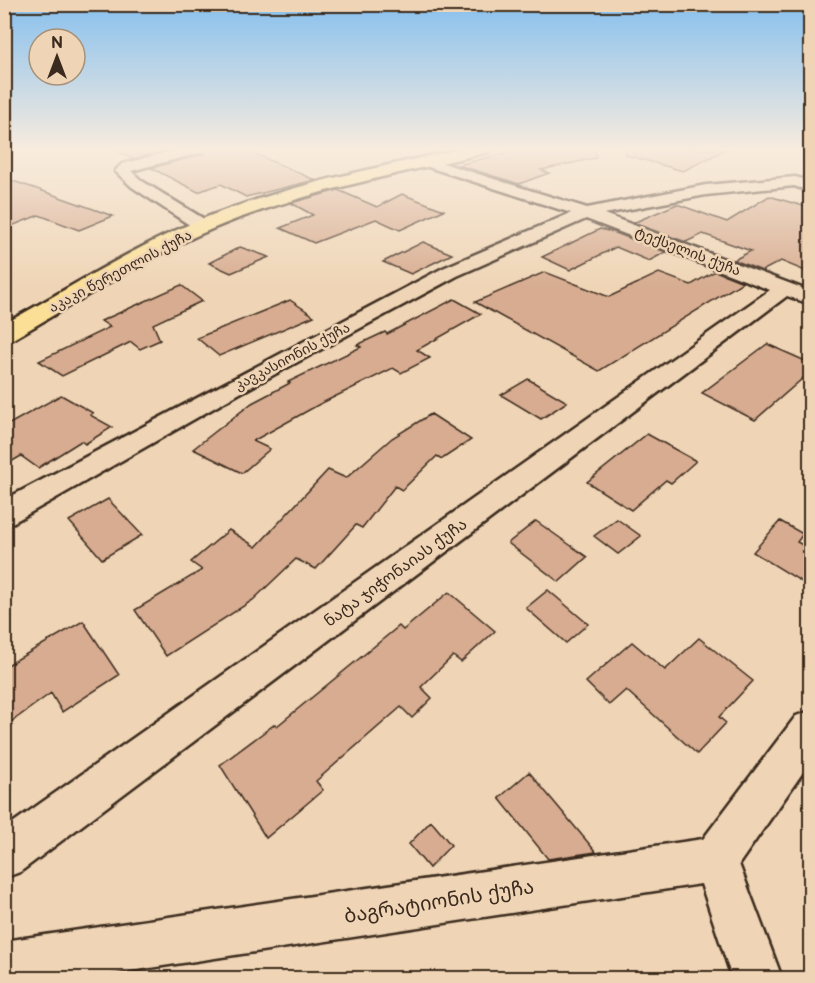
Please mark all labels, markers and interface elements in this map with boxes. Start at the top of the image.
north arrow [27,27,87,87]
text: N [51,34,63,53]
street label: ტექსელის ქუჩა [633,223,743,279]
street label: აკაკი წერეთლის ქუჩა [46,227,195,316]
street label: კავკასიონის ქუჩა [232,319,353,394]
street label: ნატა ჯიჭონაიას ქუჩა [321,515,471,631]
street label: ბაგრატიონის ქუჩა [342,875,536,929]

